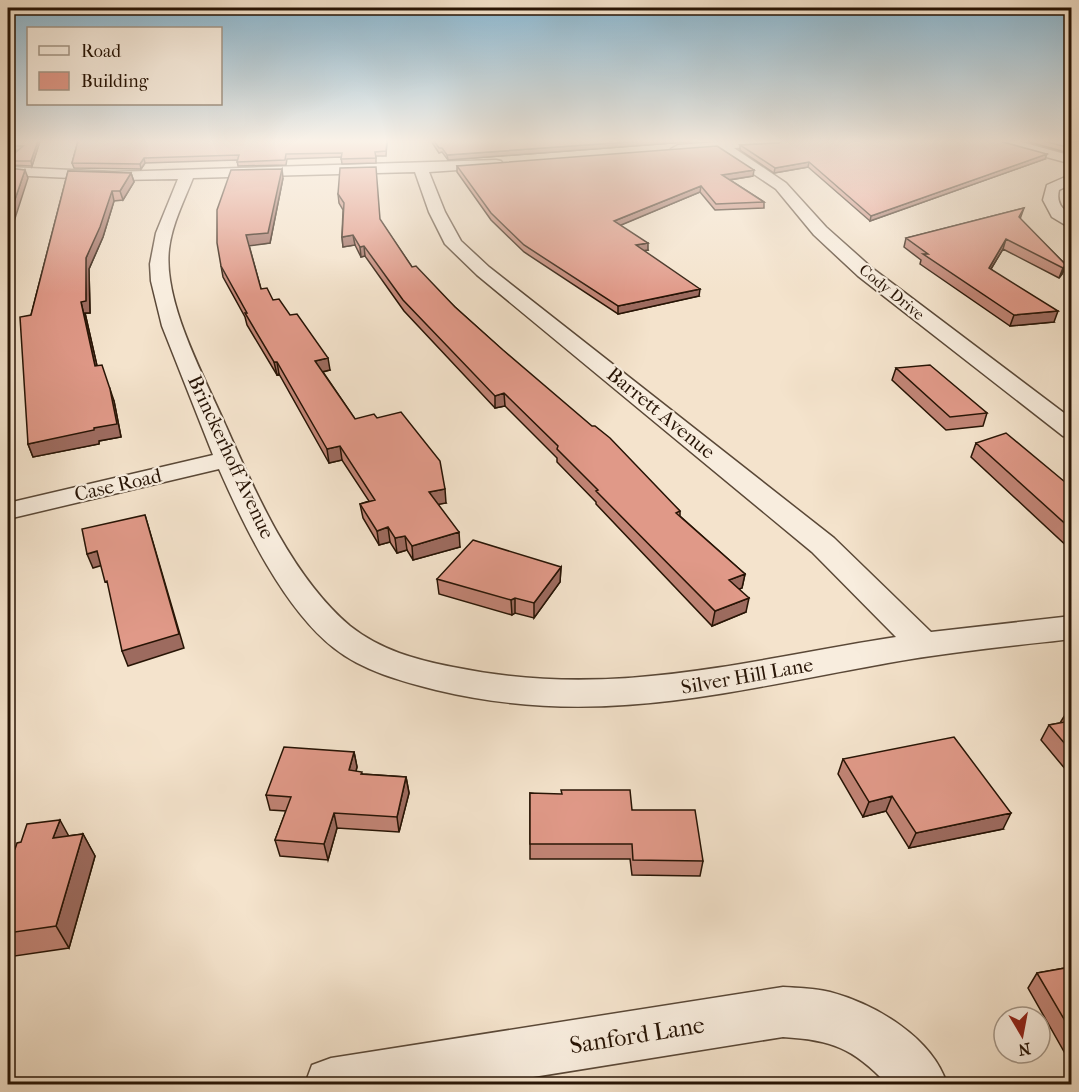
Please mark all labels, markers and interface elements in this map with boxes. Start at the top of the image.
legend [27,27,222,105]
text: Road [81,41,121,62]
text: Building [81,71,149,92]
street label: Cody Drive [856,260,929,324]
street label: Barrett Avenue [602,362,720,464]
street label: Brinckerhoff Avenue [183,372,279,543]
street label: Case Road [72,464,165,506]
street label: Silver Hill Lane [679,653,815,699]
north arrow [992,1005,1052,1065]
street label: Sanford Lane [567,1010,707,1059]
text: N [1016,1039,1032,1060]

